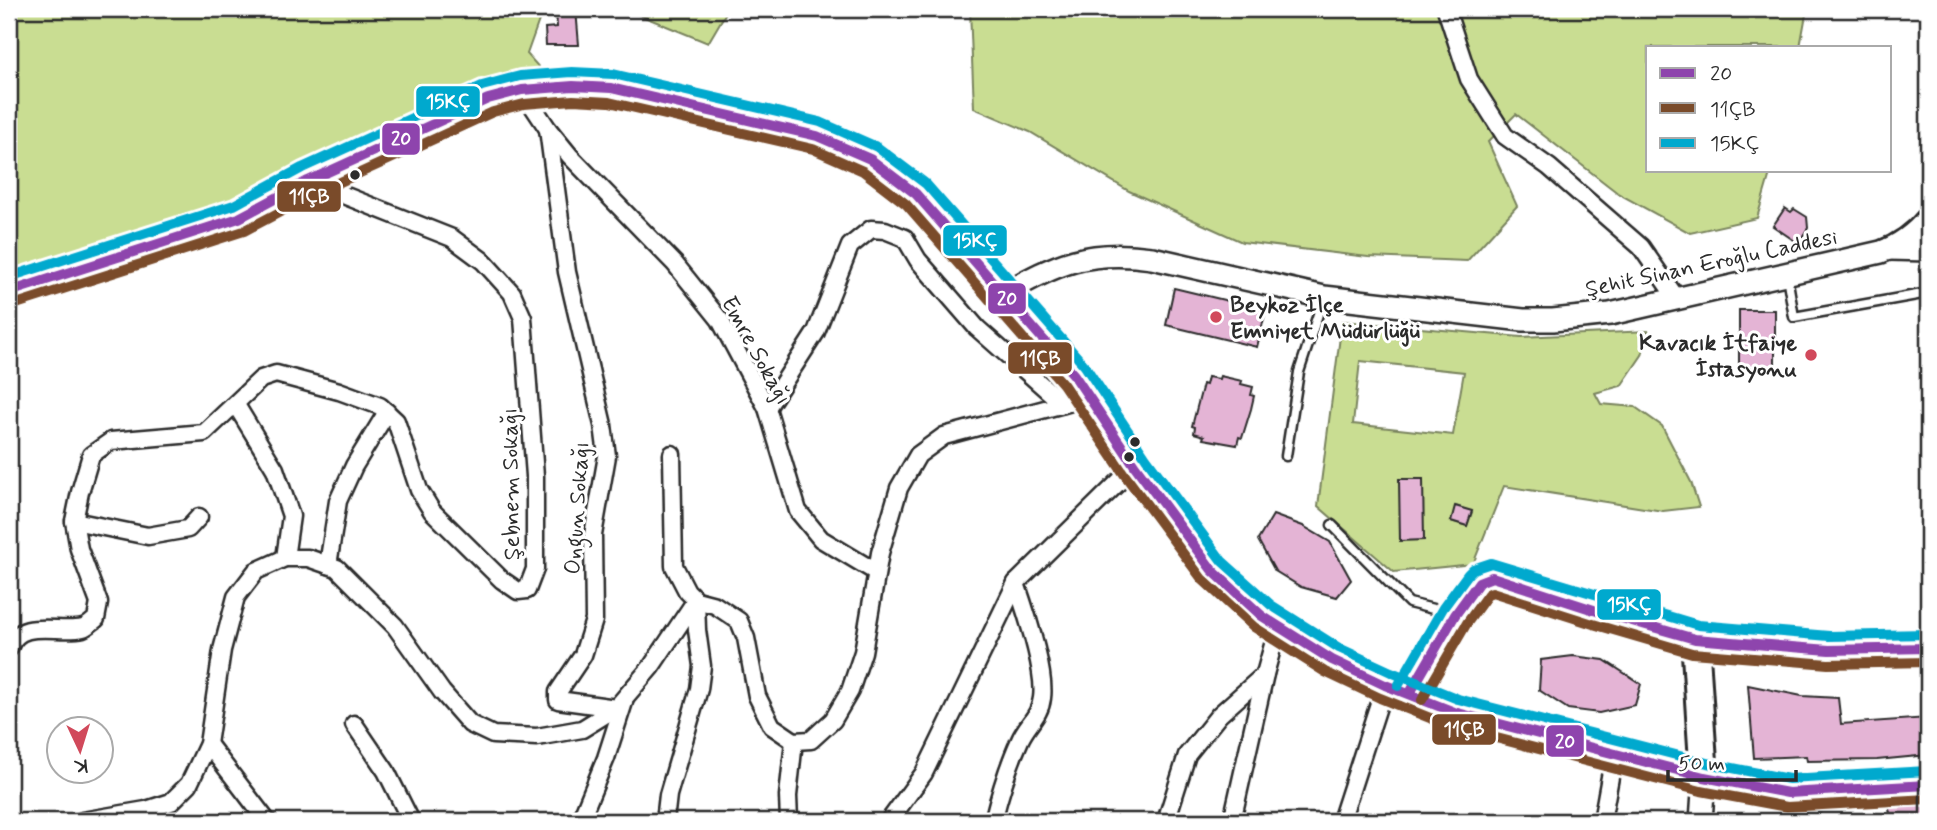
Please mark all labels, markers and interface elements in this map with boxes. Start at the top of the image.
legend [1646,46,1892,172]
text: 20 [1710,60,1732,88]
line badge: 15KÇ [415,85,481,118]
text: 15KÇ [426,90,471,115]
text: 11ÇB [1710,96,1755,124]
line badge: 20 [381,122,421,156]
text: 20 [391,127,411,152]
text: 15KÇ [1710,130,1759,158]
unlabelled marker [348,168,362,182]
line badge: 11ÇB [276,180,342,213]
text: 11ÇB [288,185,330,210]
street label: Şehit Sinan Eroğlu Caddesi [1583,223,1840,305]
line badge: 15KÇ [942,224,1008,257]
text: 15KÇ [953,229,998,254]
line badge: 20 [987,282,1027,315]
text: 20 [997,287,1017,312]
street label: Emre Sokağı [713,291,797,411]
place label: Beykoz İlçe Emniyet Müdürlüğü [1230,291,1420,347]
marker: Beykoz İlçe Emniyet Müdürlüğü [1208,309,1224,325]
place label: Kavacık İtfaiye İstasyonu [1639,329,1797,385]
line badge: 11ÇB [1007,341,1073,375]
text: 11ÇB [1019,347,1061,372]
marker: Kavacık İtfaiye İstasyonu [1803,347,1819,363]
street label: Şebnem Sokağı [496,407,528,560]
unlabelled marker [1128,435,1142,449]
street label: Ongun Sokağı [558,441,600,576]
unlabelled marker [1122,450,1136,464]
line badge: 15KÇ [1596,588,1662,621]
text: 15KÇ [1607,593,1652,618]
line badge: 11ÇB [1431,713,1497,746]
north arrow [46,714,116,784]
text: 11ÇB [1443,718,1485,743]
line badge: 20 [1545,724,1585,758]
text: 20 [1555,730,1575,755]
scale bar [1668,739,1795,783]
text: 50 m [1678,750,1725,778]
text: K [73,753,89,778]

